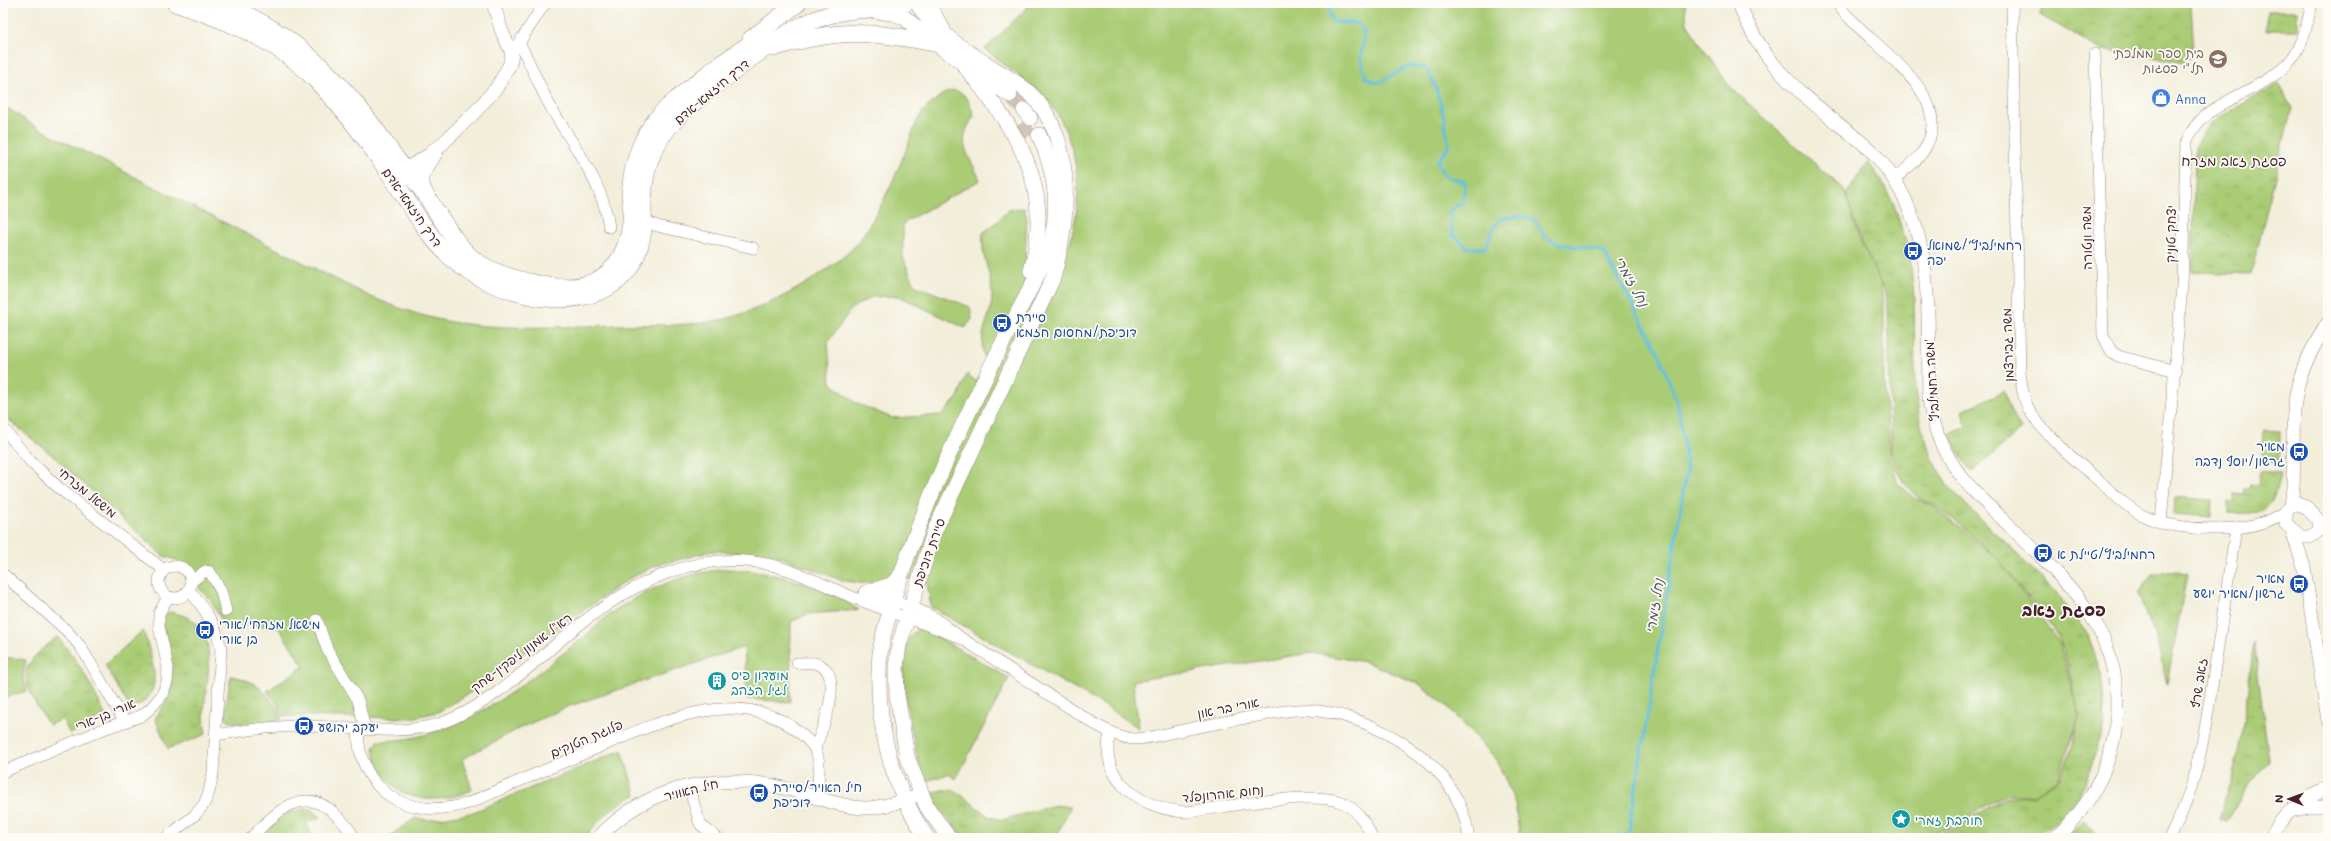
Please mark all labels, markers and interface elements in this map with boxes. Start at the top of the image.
place label: בית ספר ממלכתי תל"י פסגות [2112,44,2204,76]
school or university icon: בית ספר ממלכתי תל"י פסגות [2207,48,2229,70]
street label: דרך חיזמא-אדם [670,55,752,127]
shop icon: Anna [2150,87,2172,109]
place label: Anna [2175,90,2207,107]
district label: פסגת זאב מזרח [2181,151,2287,170]
street label: דרך חיזמא-אדם [379,164,447,250]
street label: יצחק טוניק [2161,205,2180,263]
street label: משה ונטורה [2077,206,2095,270]
place label: רחמילביץ׳/שמואל יפה [1927,236,2022,268]
bus stop icon: רחמילביץ׳/שמואל יפה [1902,240,1924,262]
water label: נחל זימרי [1610,252,1654,310]
place label: סיירת דוכיפת/מחסום חזמא [1015,308,1137,340]
street label: משה גבירצמן [1997,308,2018,382]
bus stop icon: סיירת דוכיפת/מחסום חזמא [991,312,1013,334]
street label: משה רחמילביץ' [1920,338,1942,422]
place label: מאיר גרשון/יוסף נדבה [2195,437,2285,469]
bus stop icon: מאיר גרשון/יוסף נדבה [2288,441,2310,463]
street label: מישאל מזרחי [55,463,121,521]
street label: סיירת דוכיפת [907,515,948,590]
bus stop icon: רחמילביץ/טיילת א [2032,542,2054,564]
place label: רחמילביץ/טיילת א [2057,545,2155,562]
place label: מאיר גרשון/מאיר יושע [2193,569,2285,601]
bus stop icon: מאיר גרשון/מאיר יושע [2288,573,2310,595]
water label: נחל זימרי [1640,576,1668,635]
district label: פסגת זאב [2021,598,2106,620]
street label: רא"ל אמנון ליפקין-שחק [467,608,576,696]
place label: מישאל מזרחי/אורי בן אורי [219,615,320,647]
bus stop icon: מישאל מזרחי/אורי בן אורי [194,619,216,641]
street label: זאב שרף [2186,657,2210,709]
place label: מועדון פיס לגיל הזהב [731,666,789,698]
building icon: מועדון פיס לגיל הזהב [706,670,728,692]
street label: אורי בר און [1196,693,1261,722]
street label: אורי בן-ארי [72,694,138,734]
bus stop icon: יעקב יהושע [293,715,315,737]
street label: פלוגת הטנקים [547,715,625,762]
place label: יעקב יהושע [318,718,379,735]
street label: חיל האוויר [662,774,720,804]
place label: חיל האויר/סיירת דוכיפת [772,778,862,810]
north arrow [2269,779,2309,819]
street label: נחום אהרונפלד [1181,780,1265,806]
bus stop icon: חיל האויר/סיירת דוכיפת [748,782,770,804]
text: N [2271,795,2286,803]
place icon: חורבת זמרי [1890,808,1912,830]
place label: חורבת זמרי [1915,811,1983,828]

